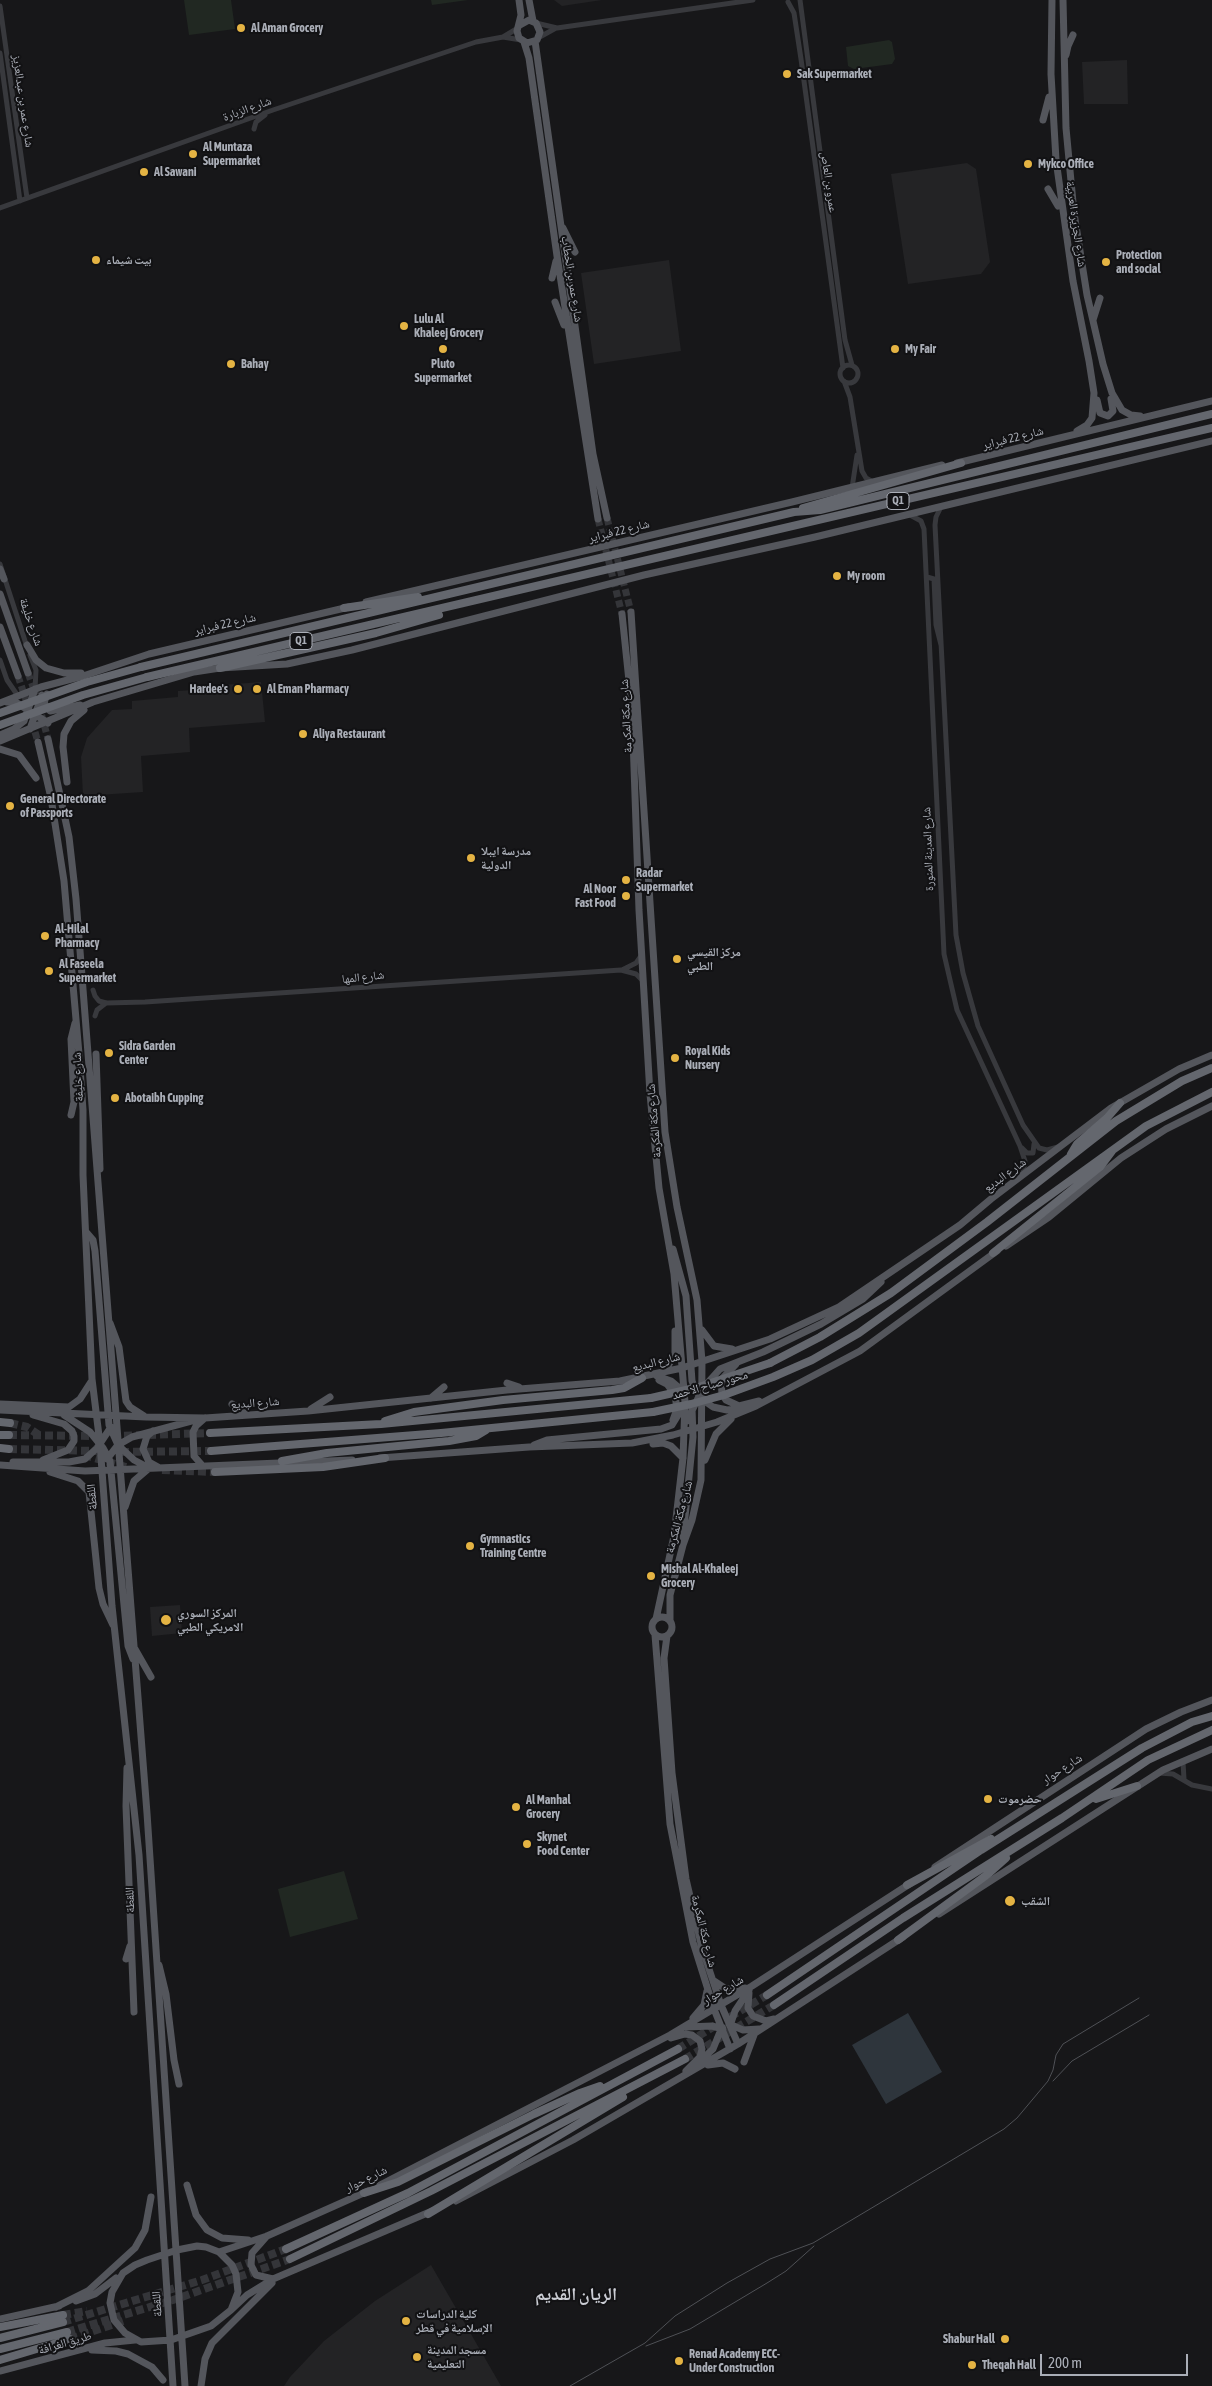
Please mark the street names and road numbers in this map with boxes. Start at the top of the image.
street label: شارع عمر بن عبدالعزيز [9,54,37,148]
street label: شارع الزبارة [221,94,273,124]
street label: عمرو بن العاص [818,150,840,214]
street label: شارع الجزيرة العربية [1063,180,1089,268]
street label: شارع عمر بن الخطاب [558,235,586,323]
street label: شارع 22 فبراير [981,423,1045,453]
road number: Q1 [887,492,909,510]
street label: شارع 22 فبراير [587,516,651,546]
street label: شارع خليفة [16,596,46,648]
street label: شارع 22 فبراير [193,610,257,638]
road number: Q1 [290,632,312,649]
street label: شارع مكة المكرمة [617,679,635,753]
street label: شارع المدينة المنورة [919,807,937,891]
street label: شارع المها [341,968,385,986]
street label: شارع خليفة [70,1052,86,1102]
street label: شارع مكة المكرمة [644,1083,664,1159]
street label: شارع البديع [981,1155,1029,1195]
street label: شارع البديع [631,1349,681,1375]
street label: محور صباح الاحمد [671,1367,749,1403]
street label: شارع البديع [230,1394,280,1412]
street label: شارع مكة المكرمة [662,1479,696,1555]
street label: اللقطة [84,1483,100,1511]
street label: شارع حوار [1039,1751,1085,1787]
street label: اللقطة [122,1887,138,1913]
street label: شارع مكة المكرمة [688,1893,720,1969]
street label: شارع حوار [700,1972,746,2008]
street label: شارع حوار [343,2163,389,2195]
street label: اللقطة [149,2291,165,2317]
street label: طريق الغرافة [37,2329,93,2357]

